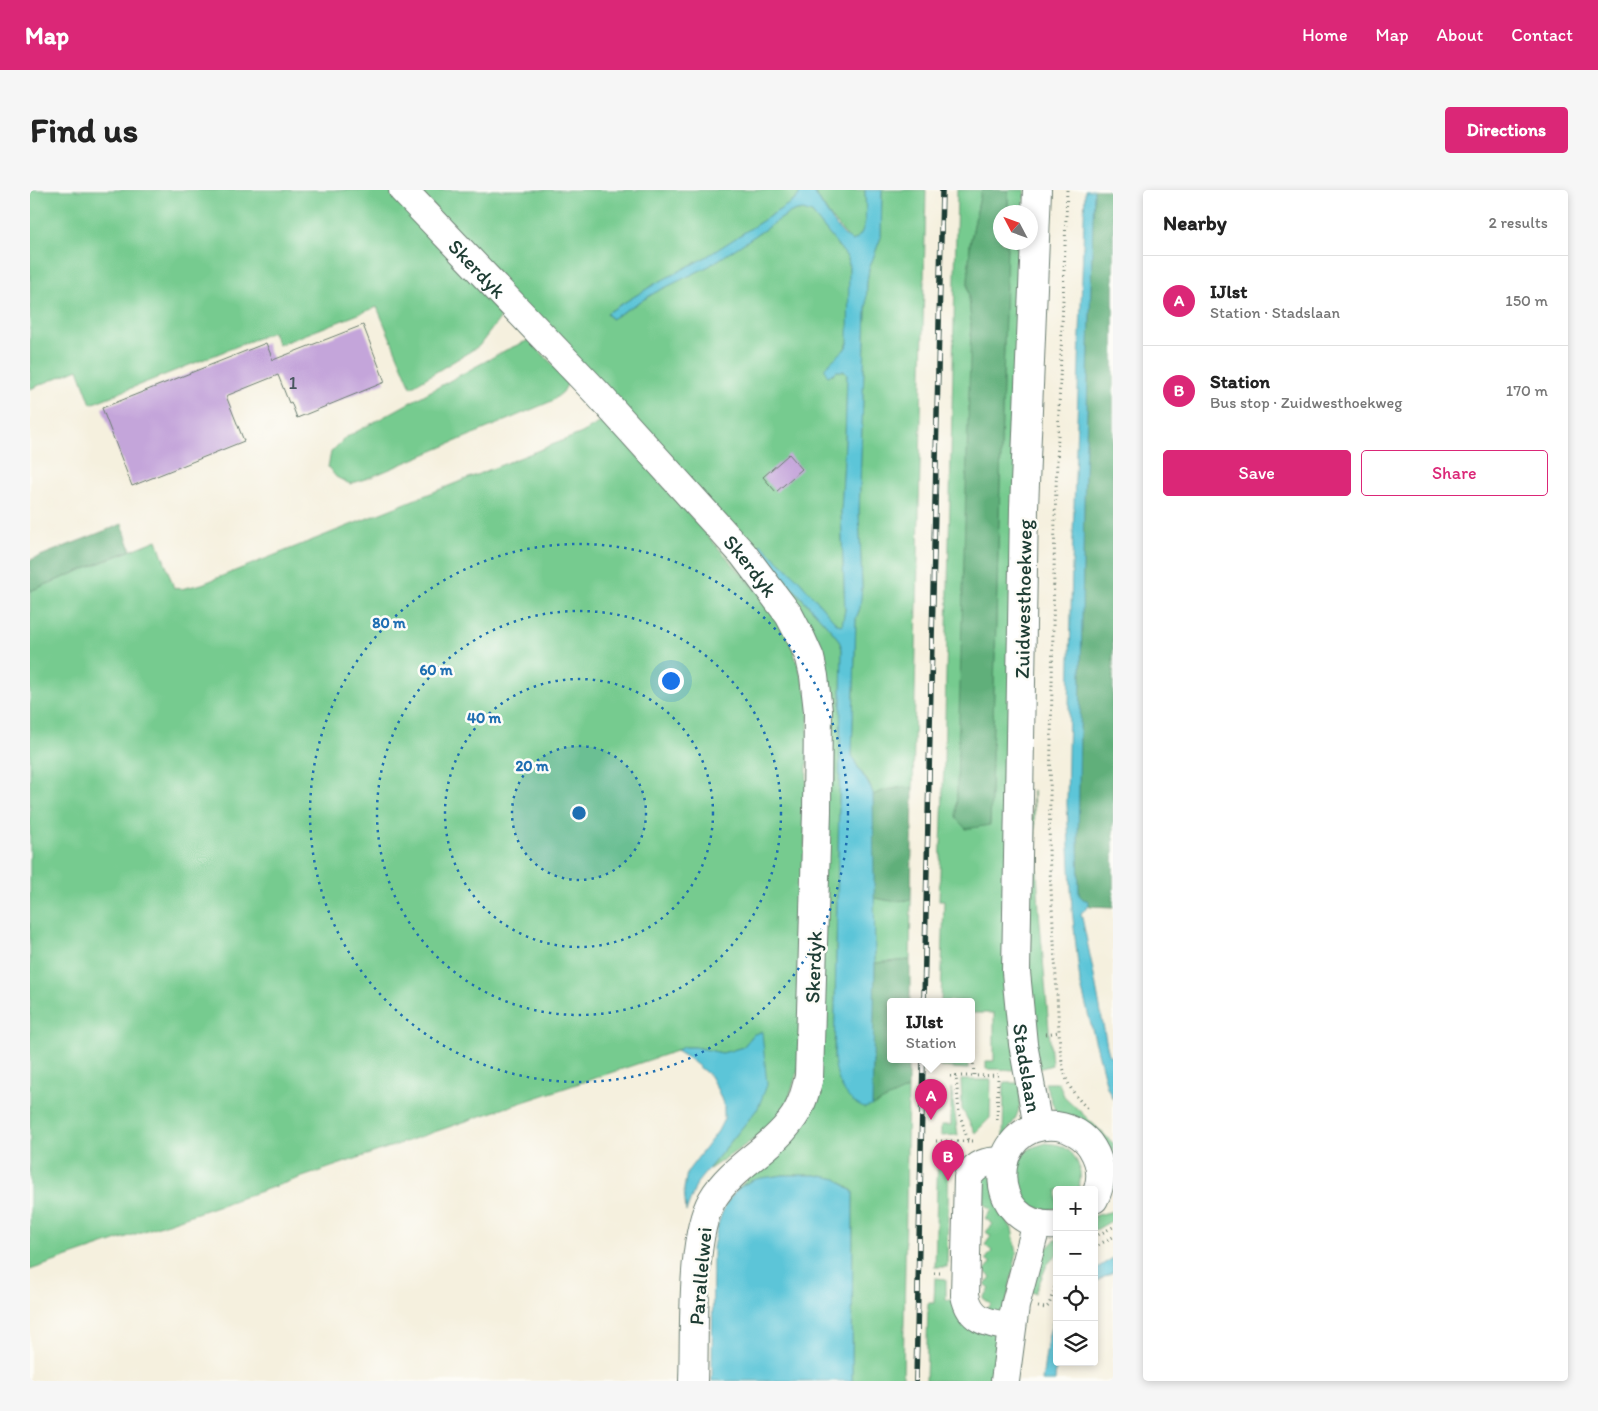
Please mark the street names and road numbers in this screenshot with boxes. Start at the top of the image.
street label: Skerdyk [444,233,512,303]
street label: Zuidwesthoekweg [1009,519,1037,679]
street label: Skerdyk [719,529,783,602]
street label: Skerdyk [799,930,827,1004]
street label: Stadslaan [1009,1022,1048,1114]
street label: Parallelwei [683,1226,717,1326]

